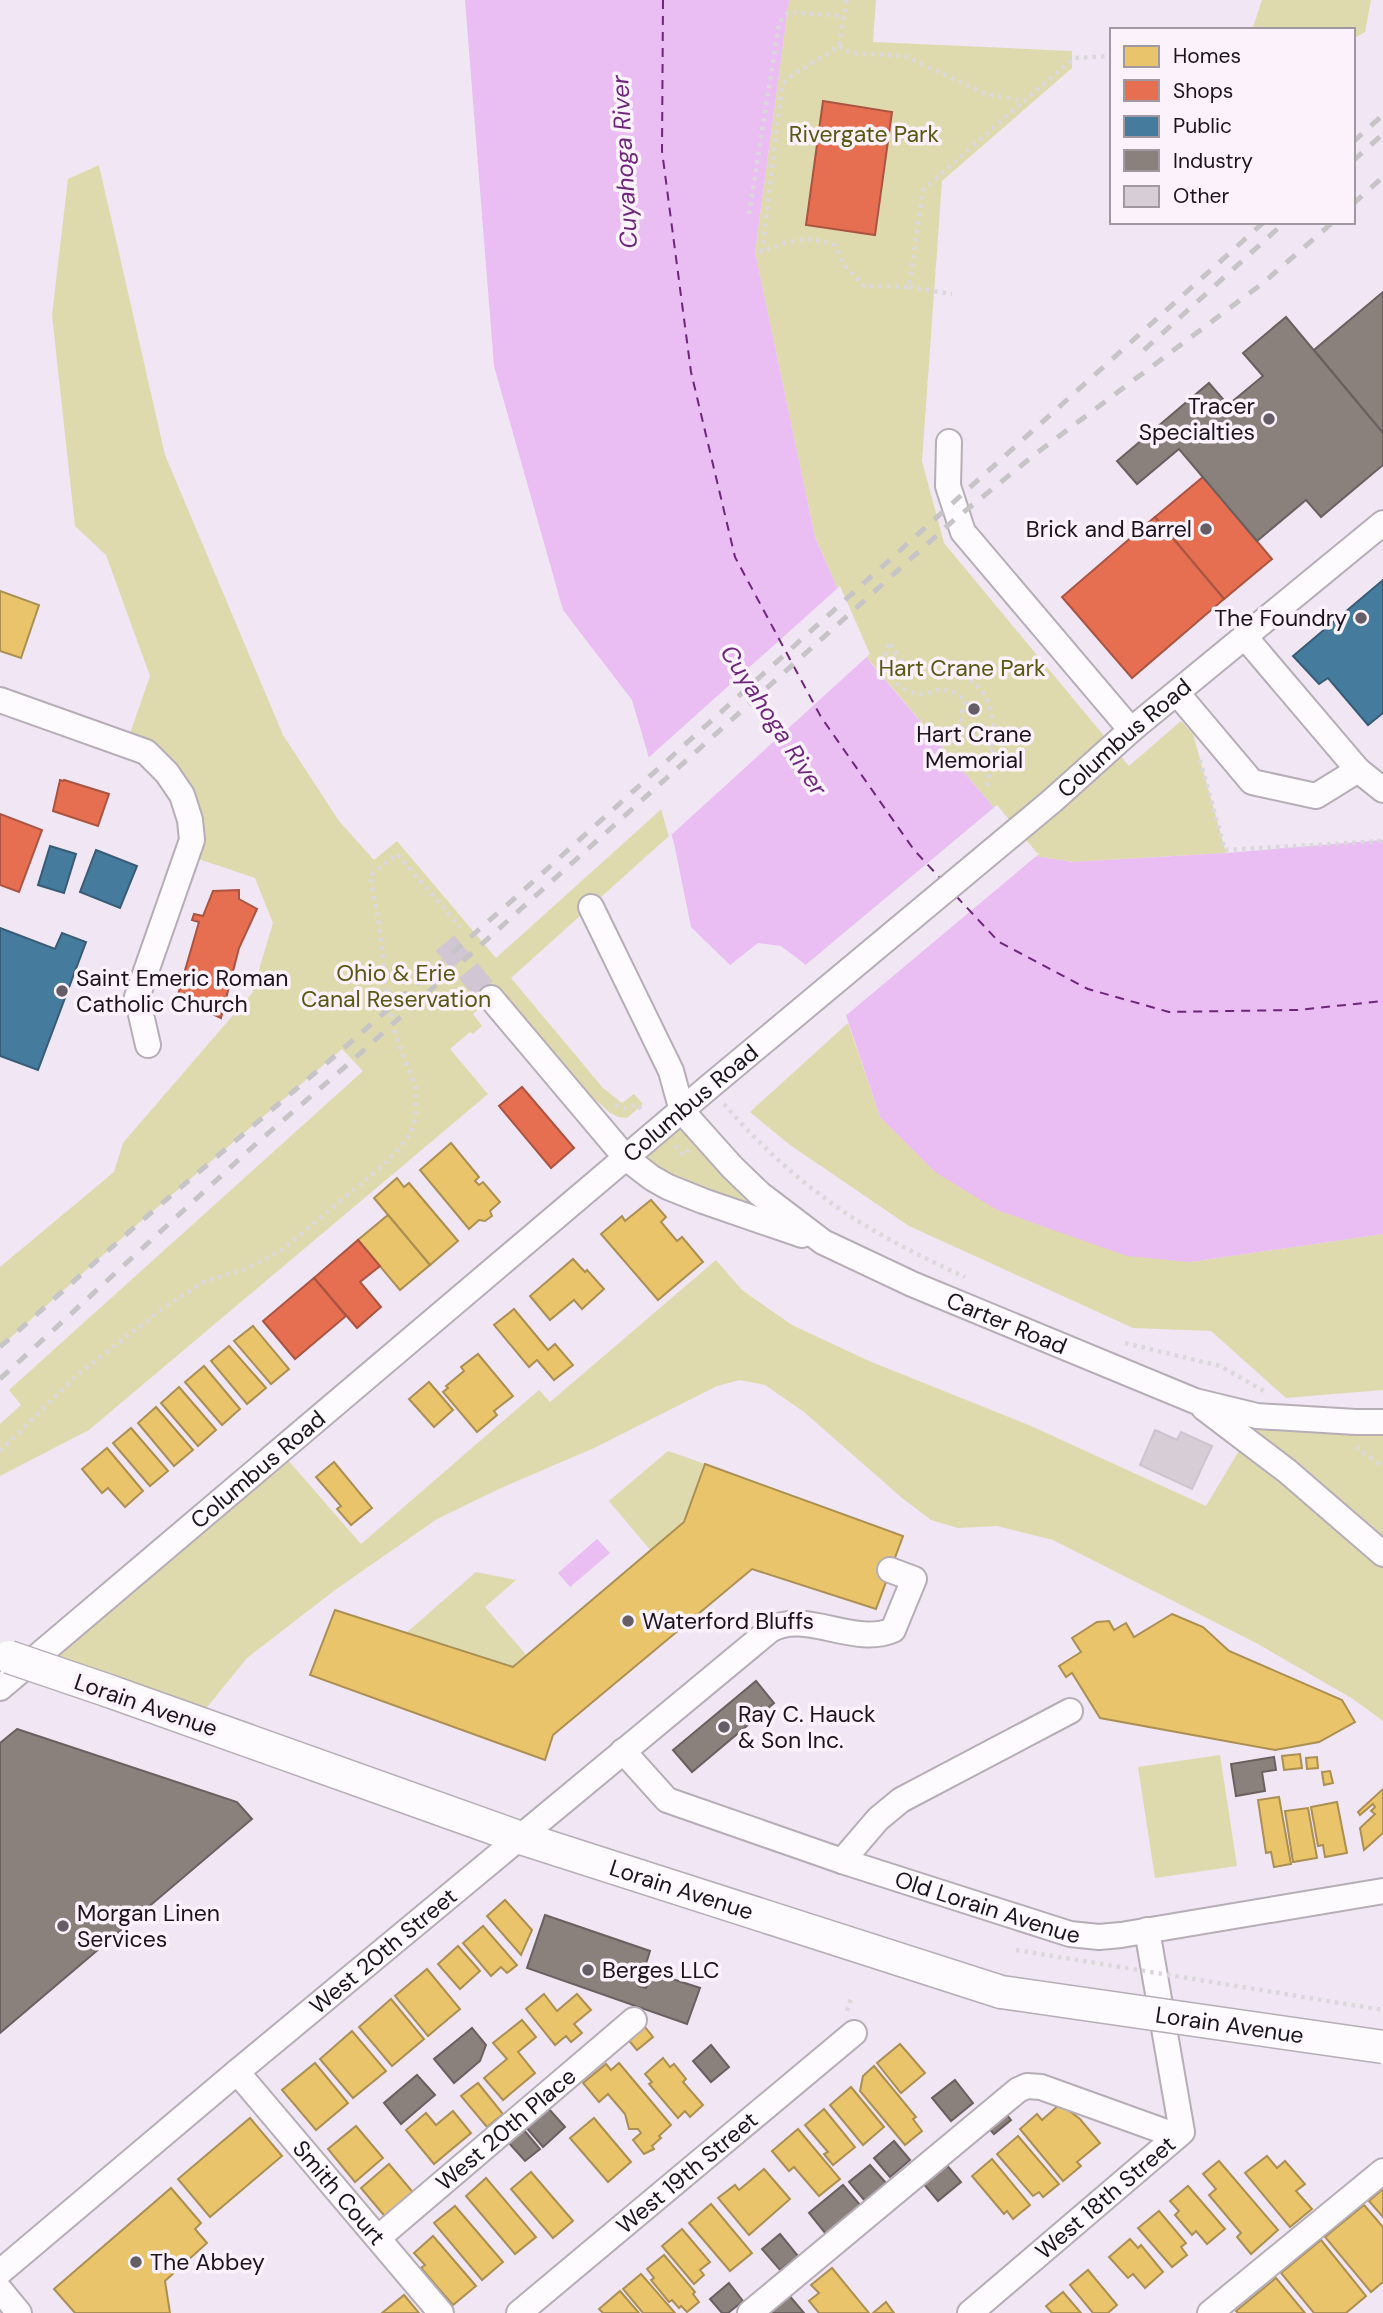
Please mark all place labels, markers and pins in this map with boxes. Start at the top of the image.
place label: Tracer Specialties [1139,391,1255,447]
marker: Tracer Specialties [1261,411,1277,427]
place label: Brick and Barrel [1026,514,1192,544]
marker: Brick and Barrel [1198,521,1214,537]
place label: The Foundry [1214,603,1347,633]
marker: The Foundry [1353,610,1369,626]
marker: Hart Crane Memorial [966,701,982,717]
place label: Hart Crane Memorial [916,719,1032,775]
place label: Saint Emeric Roman Catholic Church [76,963,288,1019]
marker: Saint Emeric Roman Catholic Church [54,983,70,999]
place label: Waterford Bluffs [642,1606,814,1636]
marker: Waterford Bluffs [620,1613,636,1629]
place label: Ray C. Hauck & Son Inc. [738,1699,876,1755]
marker: Ray C. Hauck & Son Inc. [716,1719,732,1735]
place label: Morgan Linen Services [77,1898,220,1954]
marker: Morgan Linen Services [55,1918,71,1934]
place label: Berges LLC [602,1955,720,1985]
marker: Berges LLC [580,1962,596,1978]
place label: The Abbey [150,2247,265,2277]
marker: The Abbey [128,2254,144,2270]

